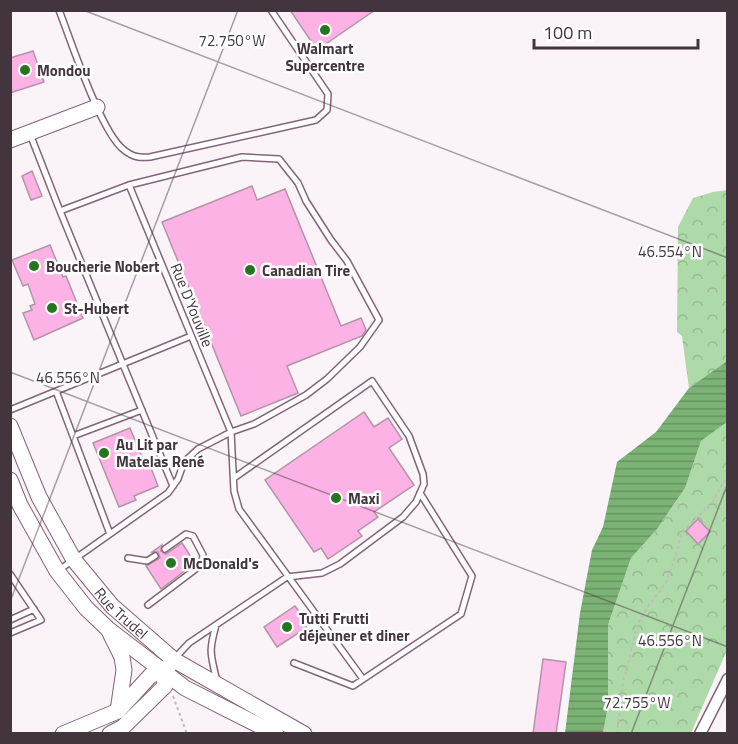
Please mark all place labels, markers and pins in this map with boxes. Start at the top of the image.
marker: Walmart Supercentre [318,23,332,37]
place label: Walmart Supercentre [285,37,365,77]
place label: Mondou [37,59,91,82]
marker: Mondou [18,63,32,77]
place label: Boucherie Nobert [46,255,160,278]
marker: Boucherie Nobert [27,259,41,273]
place label: Canadian Tire [262,259,350,282]
marker: Canadian Tire [243,263,257,277]
place label: St-Hubert [64,297,130,320]
marker: St-Hubert [45,301,59,315]
place label: Au Lit par Matelas René [116,433,205,473]
marker: Au Lit par Matelas René [97,446,111,460]
place label: Maxi [348,487,380,510]
marker: Maxi [329,491,343,505]
place label: McDonald's [183,552,259,575]
marker: McDonald's [164,556,178,570]
place label: Tutti Frutti déjeuner et diner [299,607,410,647]
marker: Tutti Frutti déjeuner et diner [280,620,294,634]

